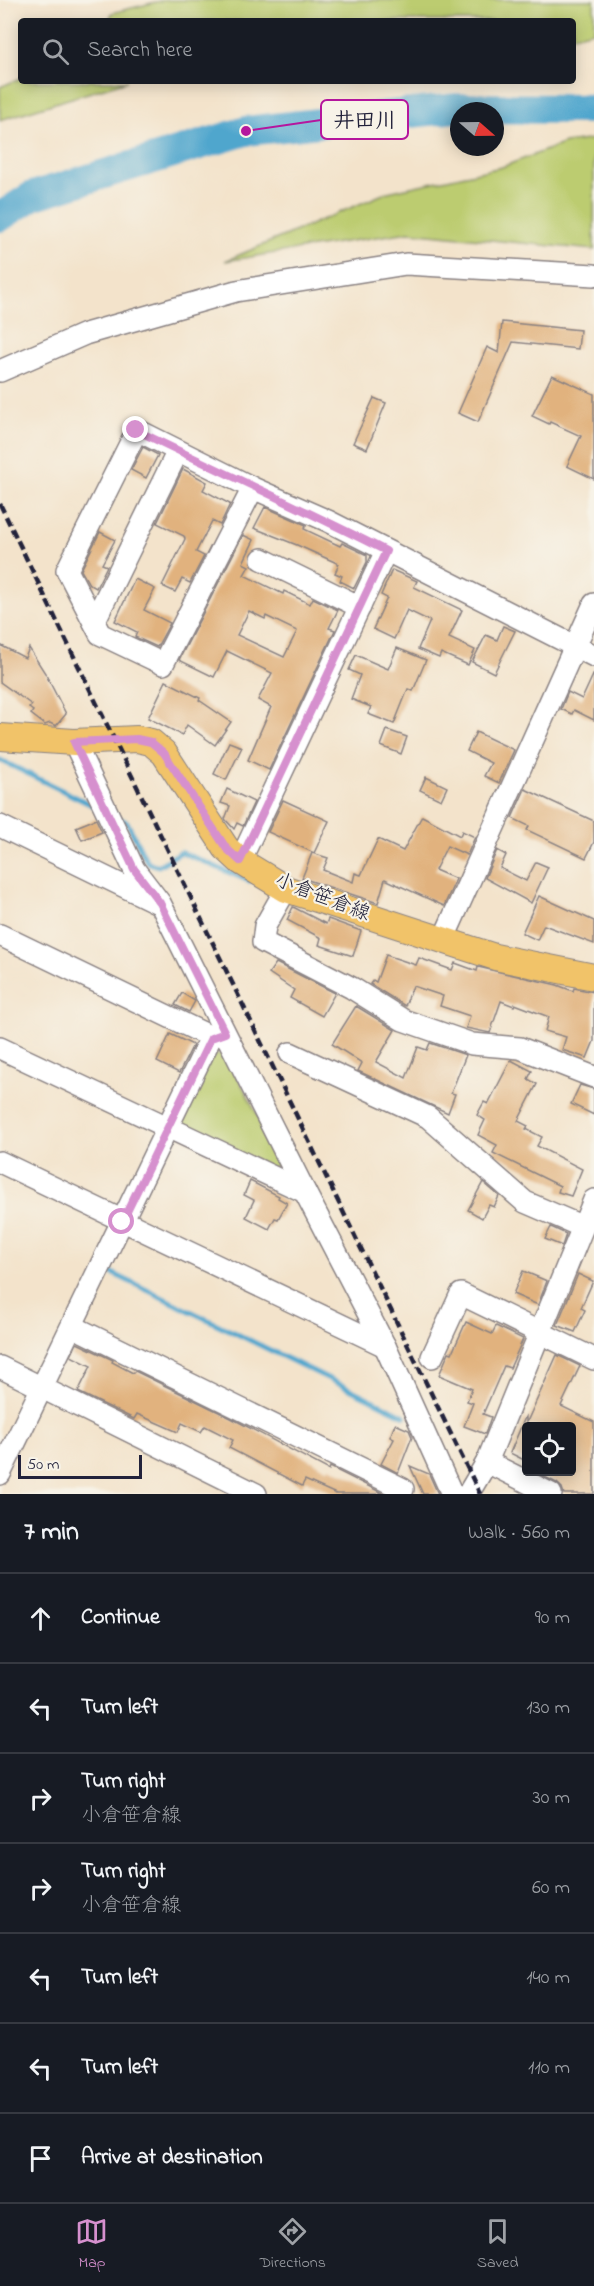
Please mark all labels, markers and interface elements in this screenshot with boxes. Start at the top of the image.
search box [18,18,576,84]
icon: search [39,35,72,68]
text: Search here [87,35,192,67]
callout: 井田川 [321,100,408,139]
north arrow [450,102,504,156]
text: 井田川 [334,107,397,137]
route end [122,416,148,442]
street label: 小倉笹倉線 [270,867,374,929]
route start [108,1208,134,1234]
map controls [522,1422,576,1476]
button: locate [522,1422,576,1476]
scale bar [18,1452,142,1480]
text: 50 m [27,1453,59,1477]
text: 7 min [24,1514,79,1552]
text: Walk · 560 m [468,1519,570,1548]
icon: ahead [24,1602,57,1635]
text: Continue [81,1602,160,1634]
text: 90 m [535,1604,570,1633]
icon: left [24,1692,57,1725]
text: Turn left [81,1692,158,1724]
text: 130 m [526,1694,570,1723]
text: Turn right [81,1766,166,1798]
icon: right [24,1782,57,1815]
text: 30 m [533,1784,570,1813]
text: 小倉笹倉線 [81,1802,181,1831]
text: Turn right [81,1856,166,1888]
icon: right [24,1872,57,1905]
text: 60 m [532,1874,570,1903]
text: 小倉笹倉線 [81,1892,181,1921]
icon: left [24,1962,57,1995]
text: Turn left [81,1962,158,1994]
text: 140 m [526,1964,570,1993]
icon: left [24,2052,57,2085]
text: Turn left [81,2052,158,2084]
text: 110 m [528,2054,570,2083]
icon: arrive [24,2142,57,2175]
text: Arrive at destination [81,2142,263,2174]
tab: Map [75,2215,108,2275]
tab: Directions [259,2215,326,2275]
tab: Saved [477,2215,519,2275]

